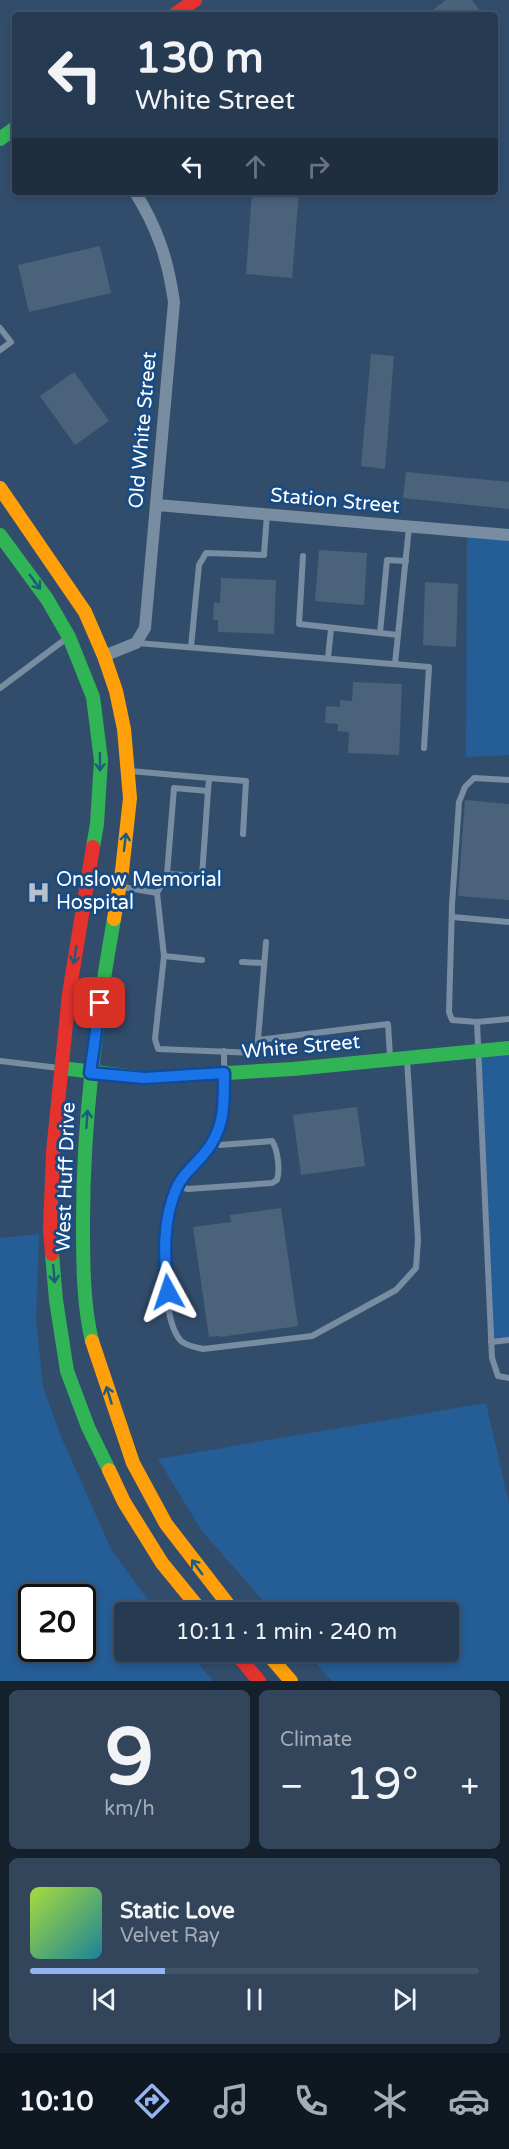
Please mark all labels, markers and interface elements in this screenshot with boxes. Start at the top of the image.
text: 130 m [135,33,264,84]
icon: left [36,36,114,114]
text: White Street [135,84,295,117]
icon: left [176,150,209,183]
icon: ahead [239,150,272,183]
icon: right [302,150,335,183]
street label: Old White Street [124,350,162,509]
street label: Station Street [269,483,401,519]
one-way arrow [28,573,41,589]
one-way arrow [94,751,106,771]
one-way arrow [120,833,131,853]
place label: Onslow Memorial Hospital [56,868,222,915]
hospital icon: Onslow Memorial Hospital [25,879,51,905]
one-way arrow [70,945,81,964]
pin [74,977,125,1028]
icon: arrive [83,986,116,1019]
street label: White Street [241,1030,361,1064]
street label: West Huff Drive [51,1102,81,1252]
one-way arrow [82,1109,93,1129]
position arrow [136,1260,200,1324]
one-way arrow [48,1264,59,1284]
one-way arrow [103,1385,114,1404]
one-way arrow [191,1559,204,1575]
speed limit sign: 20 [18,1584,96,1662]
text: 10:11 · 1 min · 240 m [176,1619,397,1645]
text: 9 [105,1711,154,1805]
text: Climate [280,1728,352,1752]
text: 19° [345,1758,419,1812]
text: − [280,1767,304,1806]
text: + [460,1767,479,1806]
text: km/h [104,1797,155,1821]
text: Static Love [120,1898,235,1924]
text: Velvet Ray [120,1924,220,1948]
icon: previous [88,1983,121,2016]
icon: pause [238,1983,271,2016]
icon: next [388,1983,421,2016]
icon: directions [131,2080,173,2122]
icon: music [210,2080,252,2122]
icon: phone [290,2080,332,2122]
icon: climate [369,2080,411,2122]
icon: car [448,2080,490,2122]
text: 10:10 [19,2085,94,2118]

